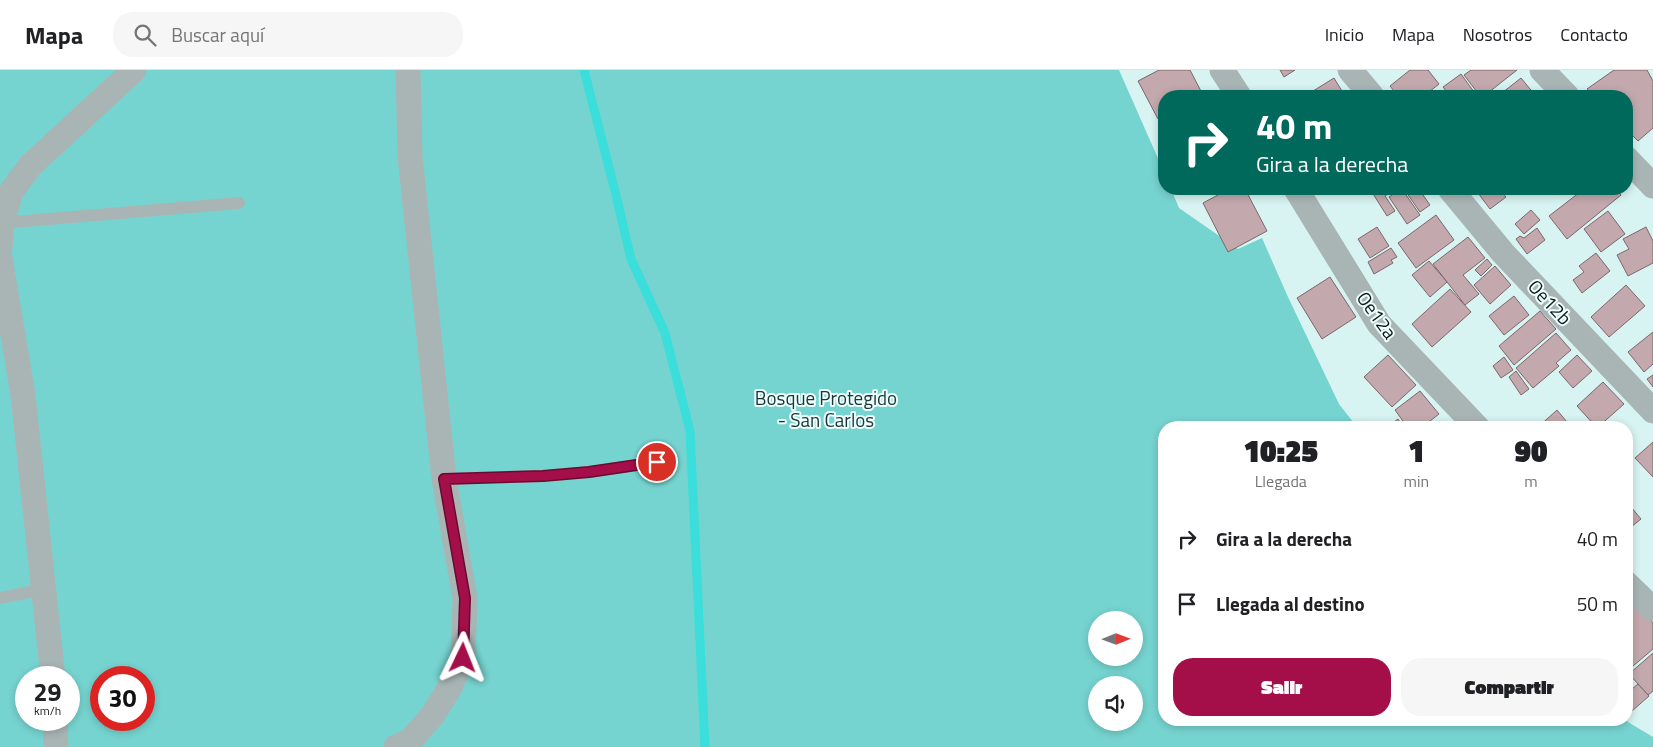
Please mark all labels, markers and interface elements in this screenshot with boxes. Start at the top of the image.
search box [113,12,463,57]
text: Mapa [25,17,83,53]
text: Buscar aquí [171,20,264,49]
icon: search [131,21,159,49]
text: Inicio [1325,21,1364,48]
text: Mapa [1392,21,1435,48]
text: Nosotros [1463,21,1532,48]
text: Contacto [1560,21,1628,48]
text: 40 m [1256,99,1332,153]
icon: right [1173,110,1238,175]
text: Gira a la derecha [1256,147,1408,181]
street label: Oe12b [1522,272,1579,331]
street label: Oe12a [1350,285,1405,345]
park label: Bosque Protegido - San Carlos [755,383,897,434]
text: 10:25 [1243,428,1318,474]
text: 1 [1408,428,1425,474]
text: 90 [1515,428,1548,474]
pin [636,441,678,483]
icon: arrive [643,448,671,476]
text: Llegada [1255,469,1307,493]
text: min [1404,469,1429,493]
text: m [1524,469,1538,493]
text: Gira a la derecha [1216,524,1352,553]
text: 40 m [1577,524,1618,553]
icon: right [1173,525,1201,553]
text: Llegada al destino [1216,589,1365,618]
text: 50 m [1577,589,1618,618]
icon: arrive [1173,590,1201,618]
north arrow [1088,611,1142,666]
map controls [1088,611,1143,731]
position arrow [436,631,488,683]
button: Salir [1173,658,1391,716]
button: Compartir [1401,658,1618,716]
speed limit sign: 30 [90,666,155,731]
text: 29 [33,673,62,711]
button: sound [1088,676,1143,731]
text: km/h [34,701,61,720]

